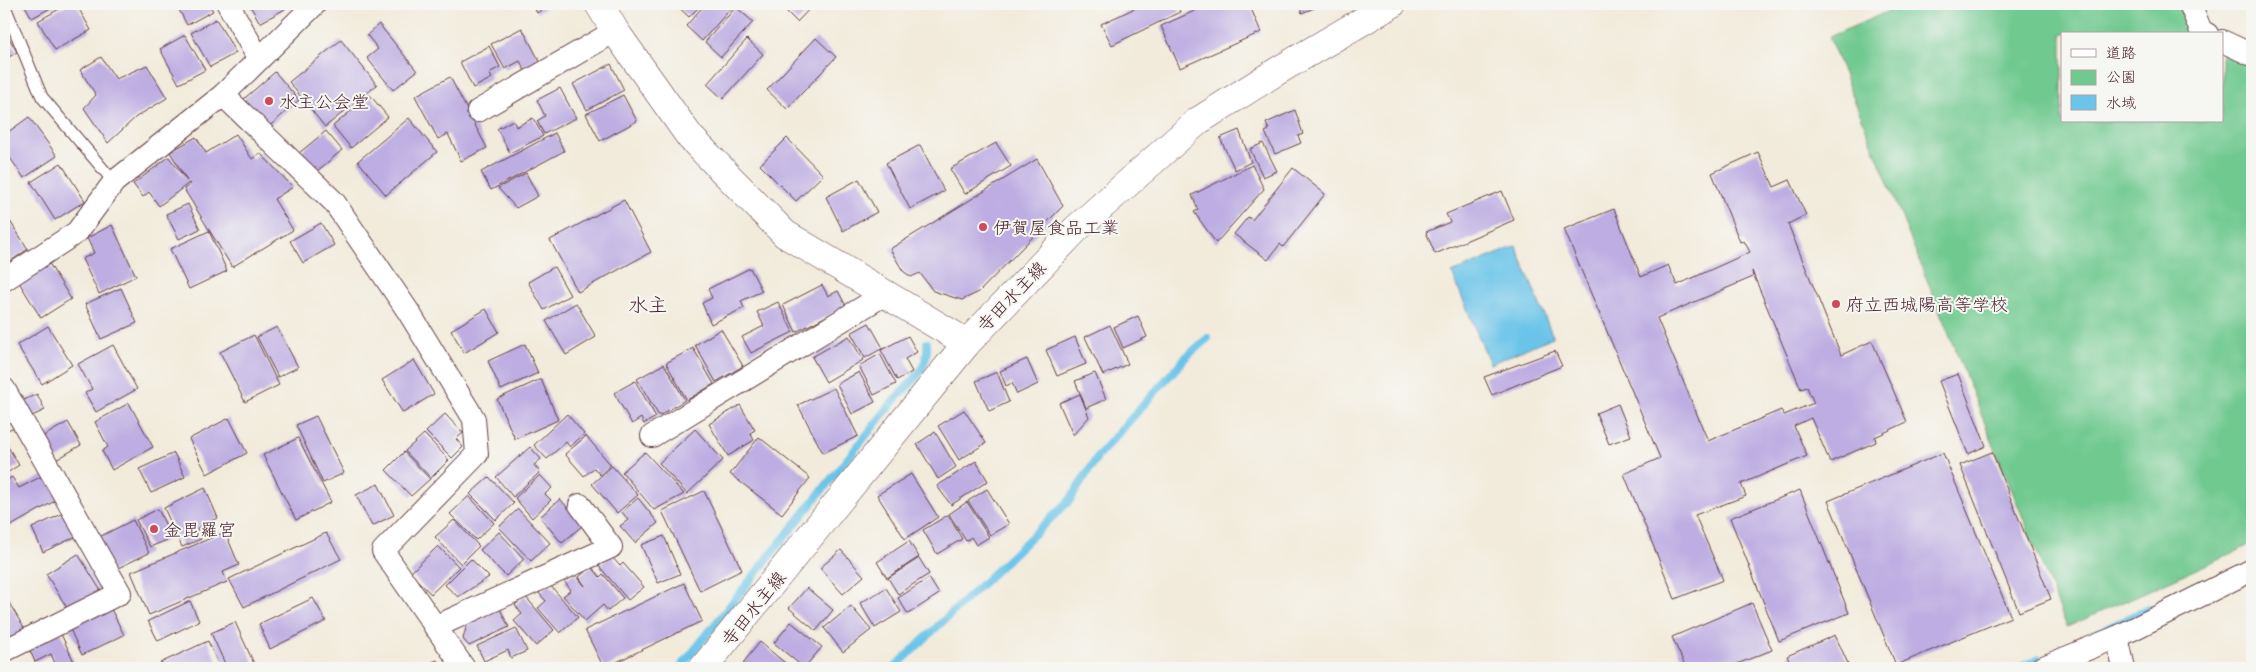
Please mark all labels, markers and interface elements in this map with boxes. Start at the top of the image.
legend [2061,32,2224,122]
text: 道路 [2106,42,2136,62]
text: 公園 [2106,66,2136,86]
place label: 水主公会堂 [279,89,369,113]
text: 水域 [2106,92,2136,112]
marker: 水主公会堂 [263,95,275,107]
place label: 伊賀屋食品工業 [993,215,1119,239]
marker: 伊賀屋食品工業 [977,221,989,233]
street label: 寺田水主線 [971,255,1051,337]
district label: 水主 [628,291,668,317]
place label: 府立西城陽高等学校 [1846,292,2008,316]
marker: 府立西城陽高等学校 [1830,298,1842,310]
place label: 金毘羅宮 [164,517,236,541]
marker: 金毘羅宮 [148,523,160,535]
street label: 寺田水主線 [715,565,791,651]

